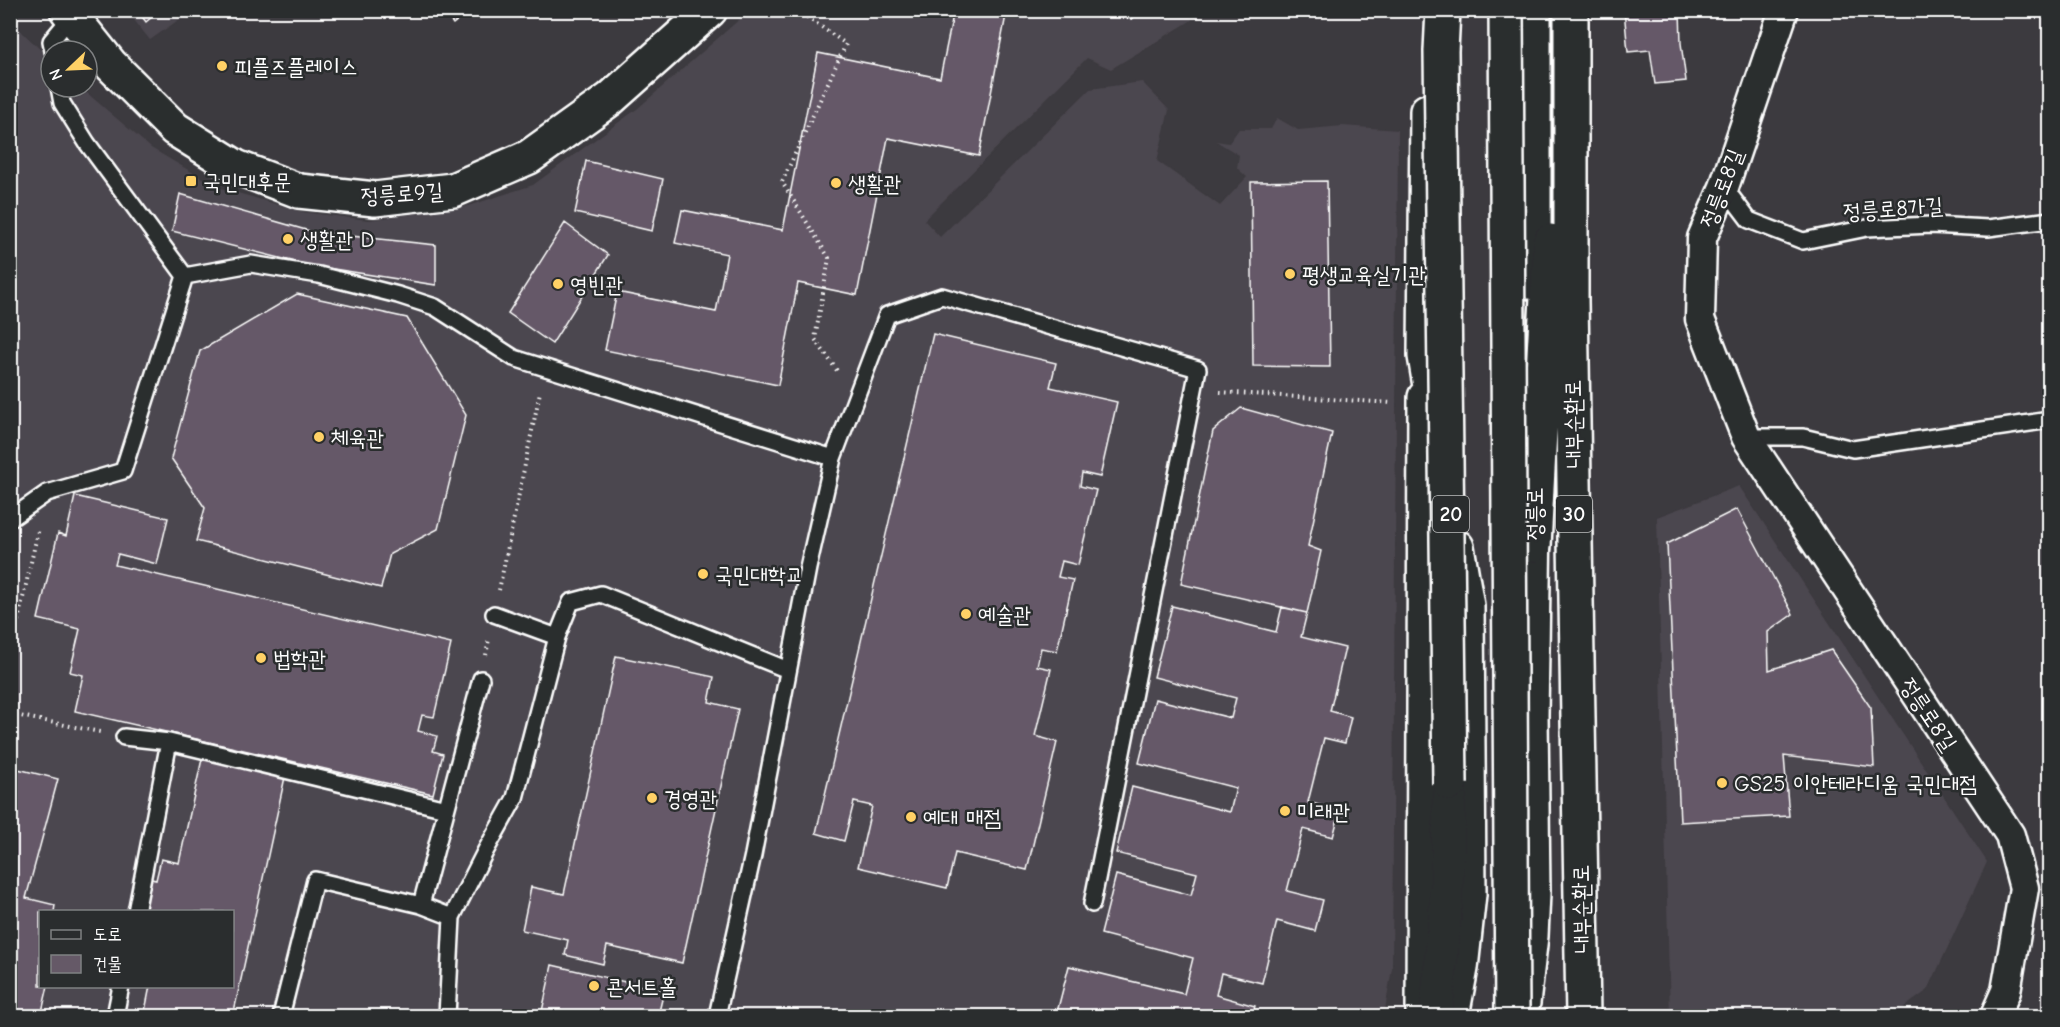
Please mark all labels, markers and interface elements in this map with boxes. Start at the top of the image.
north arrow [39,39,99,99]
place label: 피플즈플레이스 [234,54,358,80]
marker: 피플즈플레이스 [215,59,229,73]
text: N [46,66,66,83]
street label: 정릉로8길 [1695,145,1749,231]
place label: 국민대후문 [203,169,292,195]
place label: 생활관 [848,171,901,197]
marker: 국민대후문 [184,174,198,188]
marker: 생활관 [829,176,843,190]
street label: 정릉로9길 [360,178,444,210]
street label: 정릉로8가길 [1842,193,1944,225]
place label: 생활관 D [300,227,374,253]
marker: 생활관 D [281,232,295,246]
place label: 평생교육실기관 [1302,262,1426,288]
marker: 평생교육실기관 [1283,267,1297,281]
place label: 영빈관 [570,272,623,298]
marker: 영빈관 [551,277,565,291]
street label: 내부순환로 [1560,380,1588,468]
place label: 체육관 [331,425,384,451]
marker: 체육관 [312,430,326,444]
street label: 정릉로 [1522,487,1548,541]
road number: 20 [1433,496,1469,532]
road number: 30 [1556,496,1592,532]
place label: 국민대학교 [715,562,804,588]
marker: 국민대학교 [696,567,710,581]
place label: 예술관 [978,602,1031,628]
marker: 예술관 [959,607,973,621]
place label: 법학관 [273,646,326,672]
marker: 법학관 [254,651,268,665]
street label: 정릉로8길 [1894,673,1962,756]
place label: GS25 이안테라디움 국민대점 [1734,771,1977,797]
marker: GS25 이안테라디움 국민대점 [1715,776,1729,790]
place label: 경영관 [664,786,717,812]
marker: 경영관 [645,791,659,805]
place label: 미래관 [1297,799,1350,825]
marker: 미래관 [1278,804,1292,818]
place label: 예대 매점 [923,805,1001,831]
marker: 예대 매점 [904,810,918,824]
street label: 내부순환로 [1568,865,1596,953]
legend [39,910,234,988]
text: 도로 [93,924,122,945]
text: 건물 [93,954,122,975]
place label: 콘서트홀 [606,974,677,1000]
marker: 콘서트홀 [587,979,601,993]

